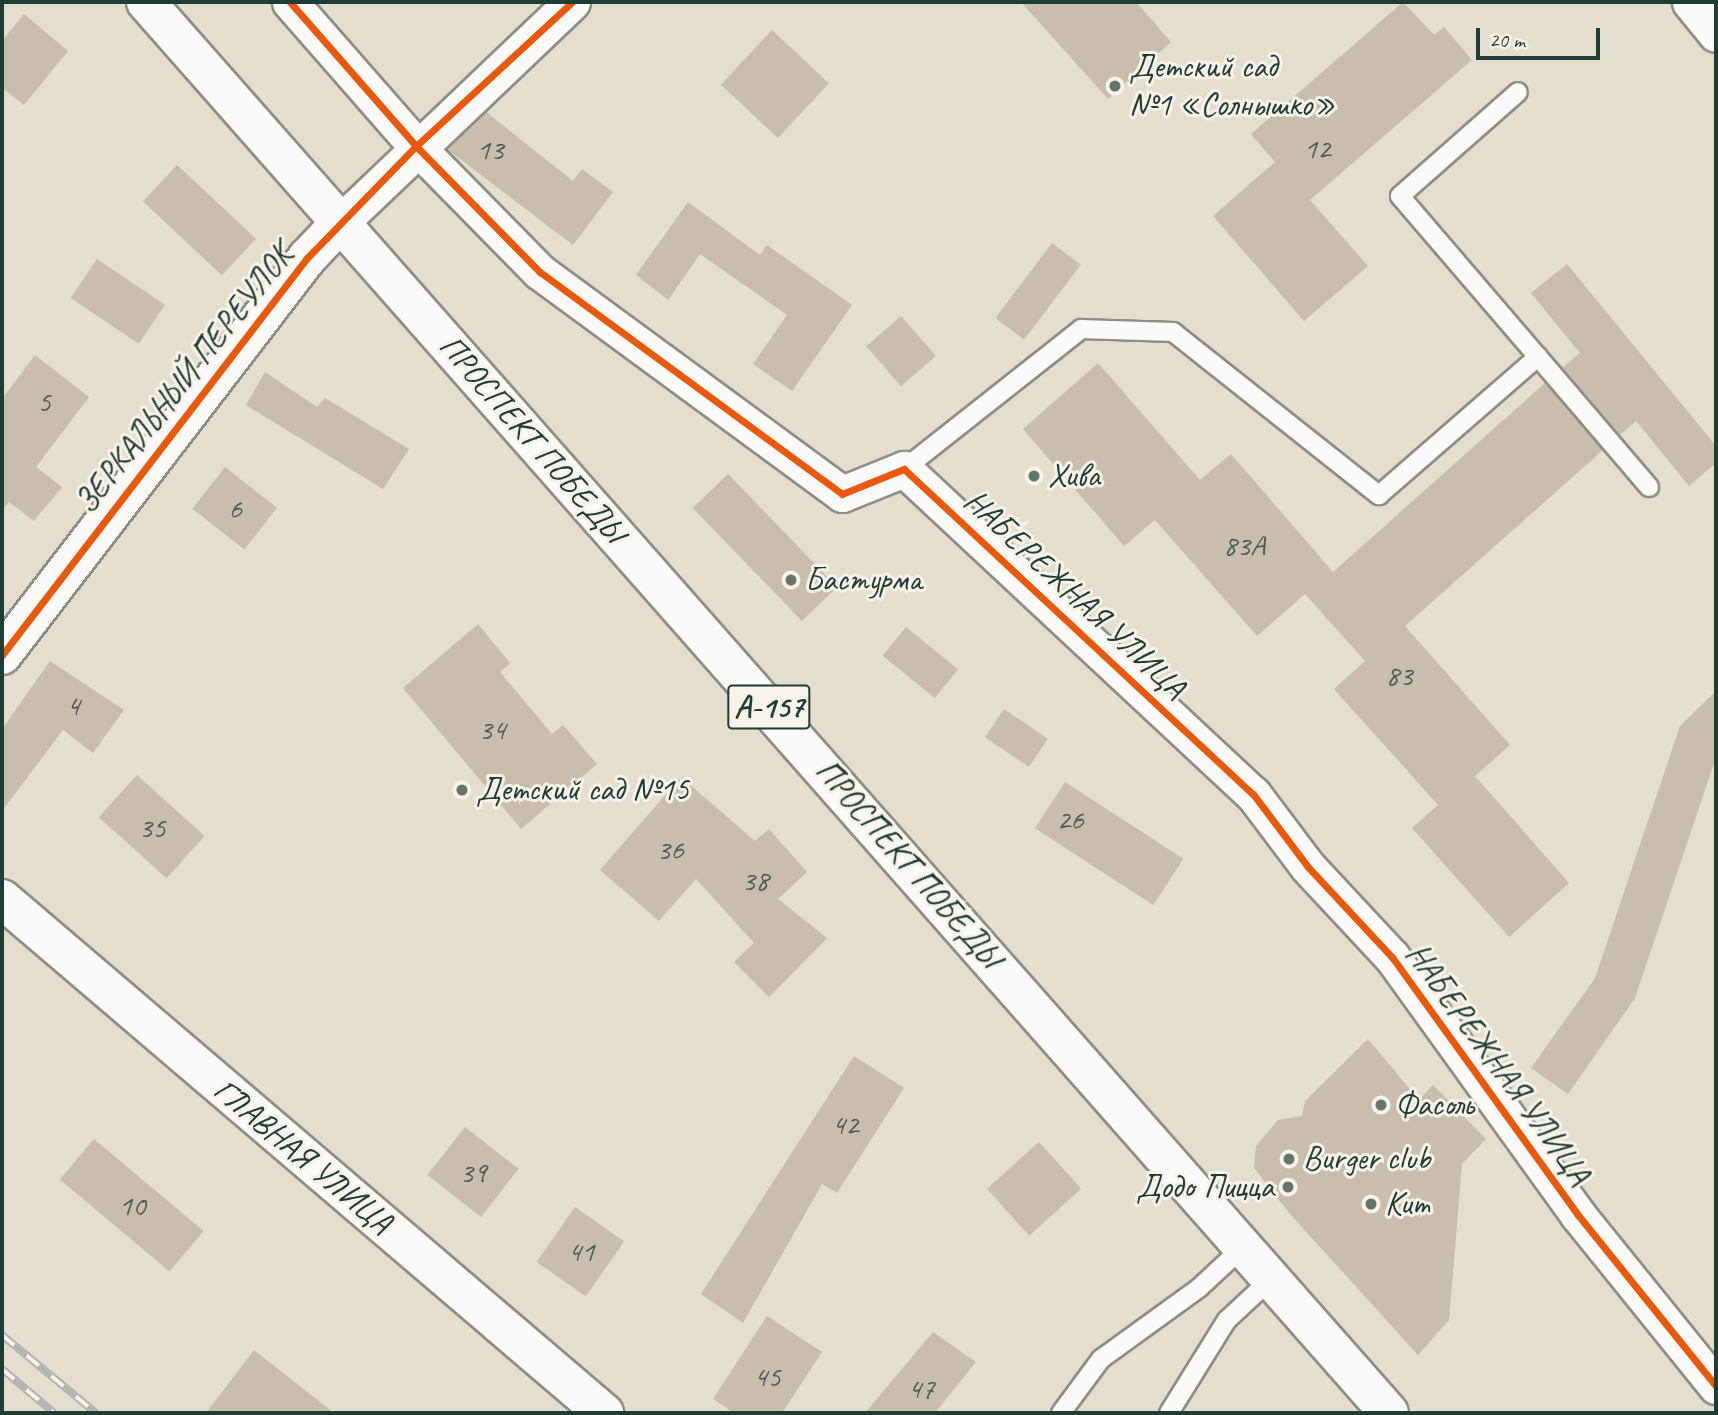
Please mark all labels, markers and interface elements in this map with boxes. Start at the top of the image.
scale bar [1480,14,1604,58]
text: 20 m [1489,27,1525,53]
place label: Детский сад №1 «Солнышко» [1129,47,1335,125]
marker: Детский сад №1 «Солнышко» [1107,78,1123,94]
house number: 12 [1304,130,1330,166]
house number: 13 [477,131,503,167]
street label: ЗЕРКАЛЬНЫЙ ПЕРЕУЛОК [67,236,301,522]
street label: ПРОСПЕКТ ПОБЕДЫ [431,327,633,551]
house number: 5 [37,383,51,419]
place label: Хива [1048,456,1100,496]
marker: Хива [1026,468,1042,484]
street label: НАБЕРЕЖНАЯ УЛИЦА [957,482,1193,706]
house number: 6 [228,490,242,526]
house number: 83А [1223,527,1265,563]
place label: Бастурма [805,560,922,600]
marker: Бастурма [783,572,799,588]
house number: 83 [1386,657,1412,693]
road number: А-157 [727,678,811,736]
house number: 4 [66,687,80,723]
house number: 34 [479,711,505,747]
street label: ПРОСПЕКТ ПОБЕДЫ [807,752,1009,976]
place label: Детский сад №15 [476,770,689,810]
marker: Детский сад №15 [454,782,470,798]
house number: 26 [1057,801,1083,837]
house number: 35 [139,809,165,845]
house number: 36 [657,831,683,867]
house number: 38 [742,862,768,898]
street label: НАБЕРЕЖНАЯ УЛИЦА [1398,936,1598,1192]
street label: ГЛАВНАЯ УЛИЦА [205,1069,401,1243]
place label: Фасоль [1395,1085,1474,1125]
marker: Фасоль [1373,1097,1389,1113]
house number: 42 [832,1106,858,1142]
place label: Burger club [1303,1139,1430,1179]
marker: Burger club [1281,1151,1297,1167]
house number: 39 [460,1154,486,1190]
place label: Додо Пицца [1136,1167,1274,1207]
marker: Додо Пицца [1280,1179,1296,1195]
place label: Кит [1385,1184,1428,1224]
house number: 10 [119,1187,145,1223]
marker: Кит [1363,1196,1379,1212]
house number: 41 [568,1233,594,1269]
house number: 45 [754,1358,780,1394]
house number: 47 [908,1370,934,1406]

